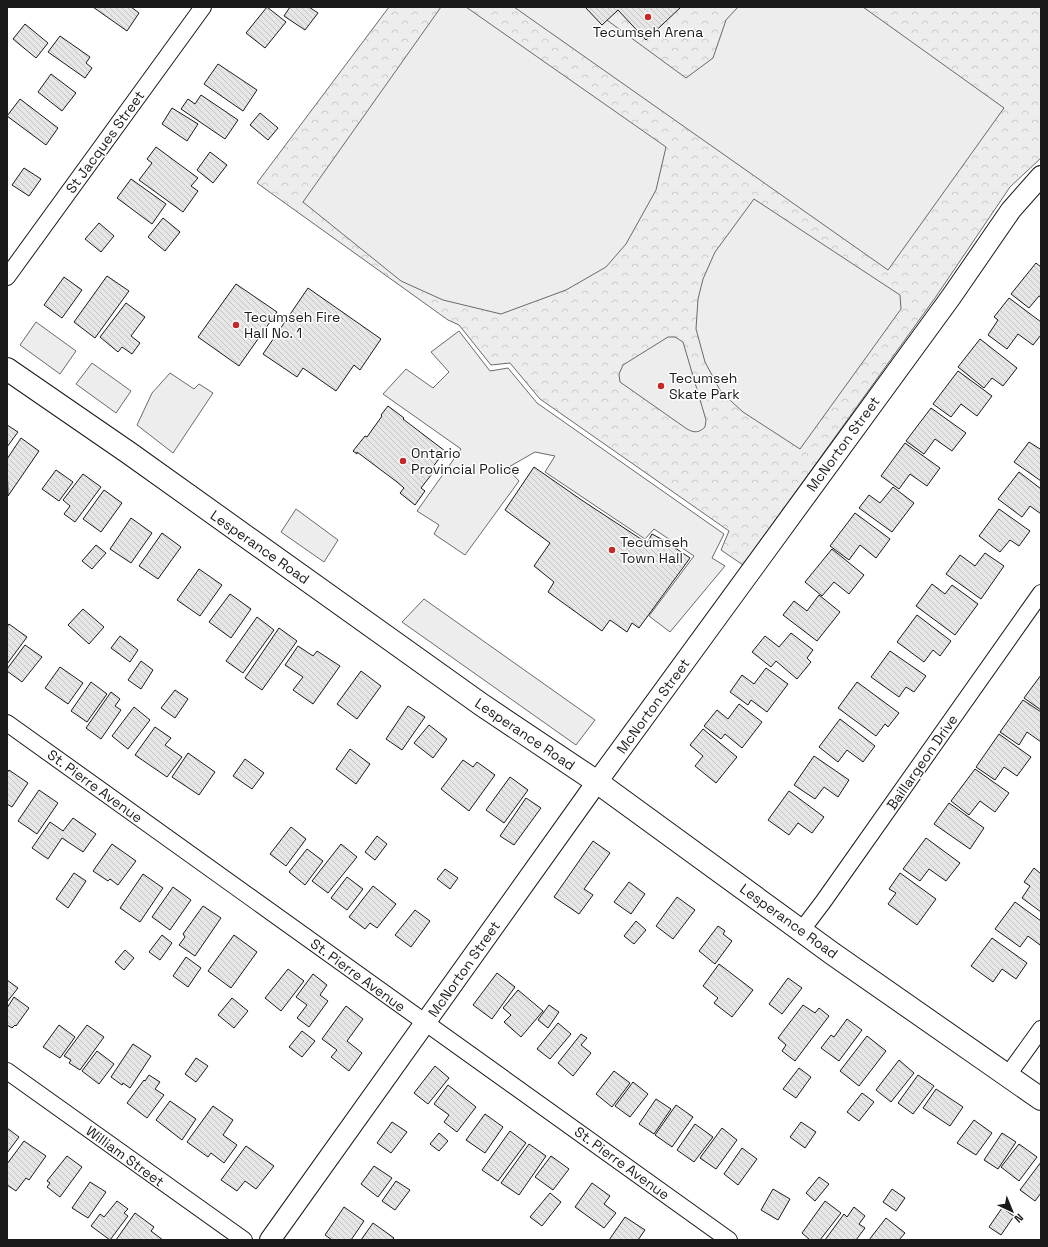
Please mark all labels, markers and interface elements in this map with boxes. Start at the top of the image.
marker: Tecumseh Arena [643,12,653,22]
place label: Tecumseh Arena [593,23,703,41]
street label: St Jacques Street [62,87,148,197]
place label: Tecumseh Fire Hall No. 1 [244,308,340,342]
marker: Tecumseh Fire Hall No. 1 [231,320,241,330]
place label: Tecumseh Skate Park [669,369,740,403]
marker: Tecumseh Skate Park [656,381,666,391]
street label: McNorton Street [802,393,884,495]
place label: Ontario Provincial Police [411,444,520,478]
marker: Ontario Provincial Police [398,456,408,466]
street label: Lesperance Road [207,506,313,588]
place label: Tecumseh Town Hall [620,533,688,567]
marker: Tecumseh Town Hall [607,545,617,555]
street label: McNorton Street [612,655,694,757]
street label: Lesperance Road [472,694,578,774]
street label: Baillargeon Drive [882,711,962,813]
street label: St. Pierre Avenue [44,745,146,827]
street label: Lesperance Road [736,879,842,963]
street label: McNorton Street [424,917,504,1021]
street label: St. Pierre Avenue [307,934,409,1016]
street label: William Street [82,1122,168,1190]
street label: St. Pierre Avenue [571,1122,673,1204]
north arrow [992,1191,1032,1231]
text: N [1011,1211,1026,1226]

